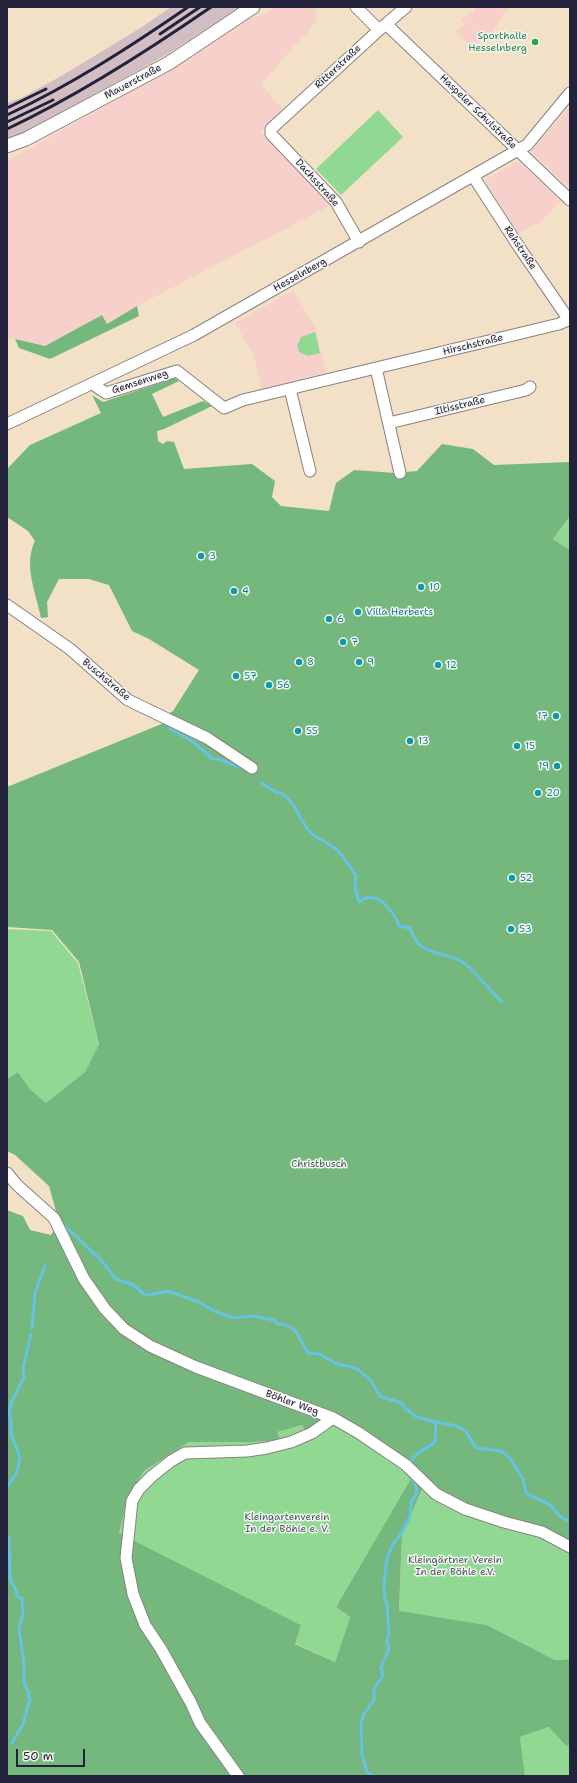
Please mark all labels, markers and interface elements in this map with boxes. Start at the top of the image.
place label: Sporthalle Hesselnberg [468,30,527,54]
marker: Sporthalle Hesselnberg [530,37,540,47]
street label: Ritterstraße [312,42,364,92]
street label: Mauerstraße [103,62,163,102]
street label: Haspeler Schulstraße [437,72,519,152]
street label: Dachsstraße [293,157,341,209]
street label: Rehstraße [501,224,539,272]
street label: Hesselnberg [271,256,329,294]
street label: Hirschstraße [442,332,504,358]
street label: Gemsenweg [110,367,170,397]
street label: Iltisstraße [434,394,486,418]
place label: 3 [209,550,216,562]
marker: 3 [196,551,206,561]
place label: 10 [429,581,440,593]
marker: 10 [416,582,426,592]
place label: 4 [242,585,249,597]
marker: 4 [229,586,239,596]
place label: Villa Herberts [366,606,433,618]
marker: Villa Herberts [353,607,363,617]
place label: 6 [337,613,344,625]
marker: 6 [324,614,334,624]
place label: 7 [351,636,358,648]
marker: 7 [338,637,348,647]
place label: 8 [307,656,314,668]
place label: 9 [367,656,374,668]
street label: Buschstraße [80,657,132,703]
marker: 8 [294,657,304,667]
marker: 9 [354,657,364,667]
place label: 12 [446,659,457,671]
marker: 12 [433,660,443,670]
place label: 57 [244,670,257,682]
marker: 57 [231,671,241,681]
place label: 56 [277,679,290,691]
marker: 56 [264,680,274,690]
place label: 17 [537,710,548,722]
marker: 17 [551,711,561,721]
place label: 55 [306,725,318,737]
marker: 55 [293,726,303,736]
place label: 13 [418,735,429,747]
marker: 13 [405,736,415,746]
place label: 15 [525,740,535,752]
marker: 15 [512,741,522,751]
place label: 19 [538,760,549,772]
marker: 19 [552,761,562,771]
place label: 20 [546,787,560,799]
marker: 20 [533,788,543,798]
place label: 52 [520,872,533,884]
marker: 52 [507,873,517,883]
place label: 53 [519,923,532,935]
marker: 53 [506,924,516,934]
park label: Christbusch [291,1158,347,1170]
street label: Böhler Weg [264,1388,320,1418]
park label: Kleingartenverein In der Böhle e. V. [245,1511,329,1534]
park label: Kleingärtner Verein In der Böhle e.V. [408,1554,502,1578]
scale bar [18,1741,87,1767]
text: 50 m [23,1748,53,1764]

